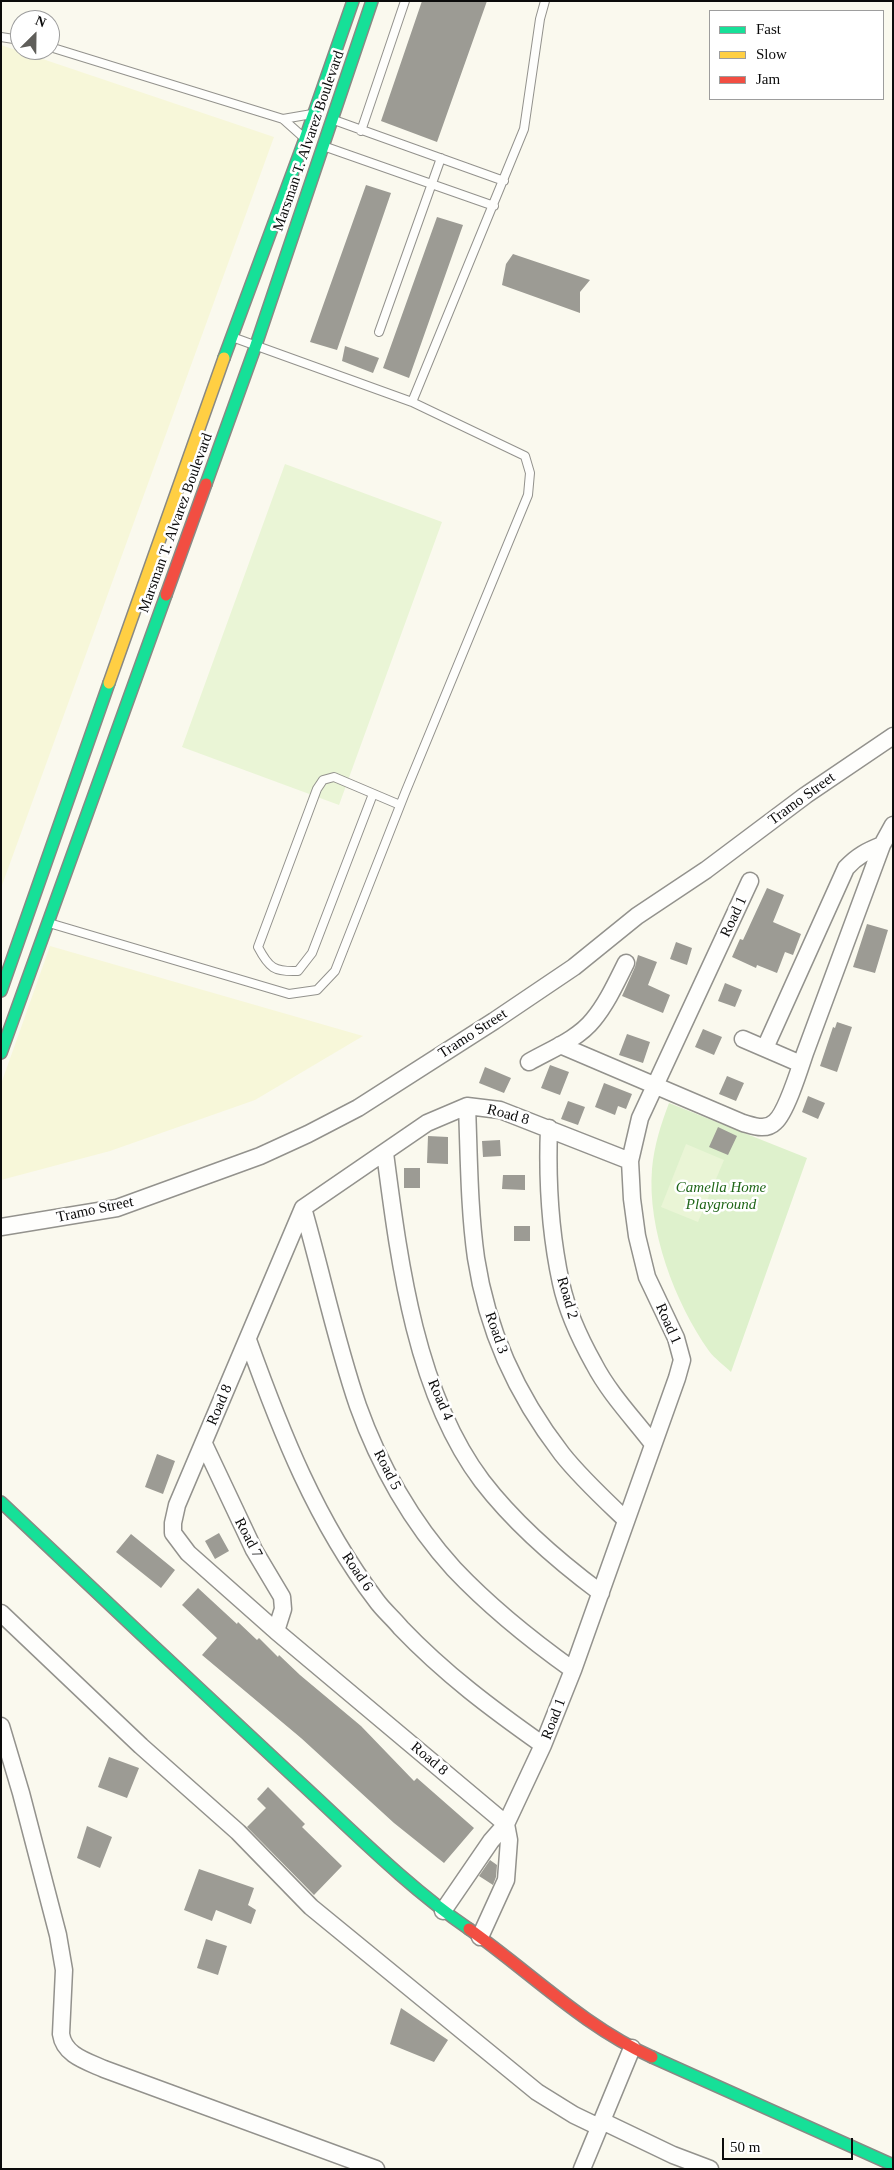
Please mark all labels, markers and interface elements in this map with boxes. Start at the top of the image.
north arrow [10,10,60,60]
legend [709,10,884,100]
text: N [33,13,48,31]
text: Fast [756,21,781,37]
text: Slow [756,46,787,62]
street label: Marsman T. Alvarez Boulevard [270,48,348,234]
text: Jam [756,71,780,87]
street label: Marsman T. Alvarez Boulevard [135,431,217,615]
street label: Tramo Street [765,769,839,829]
street label: Road 1 [717,894,751,940]
street label: Tramo Street [435,1005,511,1063]
street label: Road 8 [485,1101,531,1129]
park label: Camella Home Playground [676,1179,766,1214]
street label: Tramo Street [55,1193,135,1227]
street label: Road 2 [552,1275,582,1321]
street label: Road 1 [651,1301,685,1347]
street label: Road 3 [481,1310,511,1356]
street label: Road 4 [423,1377,457,1423]
street label: Road 8 [203,1382,237,1428]
street label: Road 5 [369,1447,405,1493]
street label: Road 7 [230,1515,266,1561]
street label: Road 6 [338,1549,376,1595]
street label: Road 1 [538,1696,570,1742]
street label: Road 8 [407,1738,451,1780]
scale bar [724,2128,855,2160]
text: 50 m [730,2139,760,2155]

